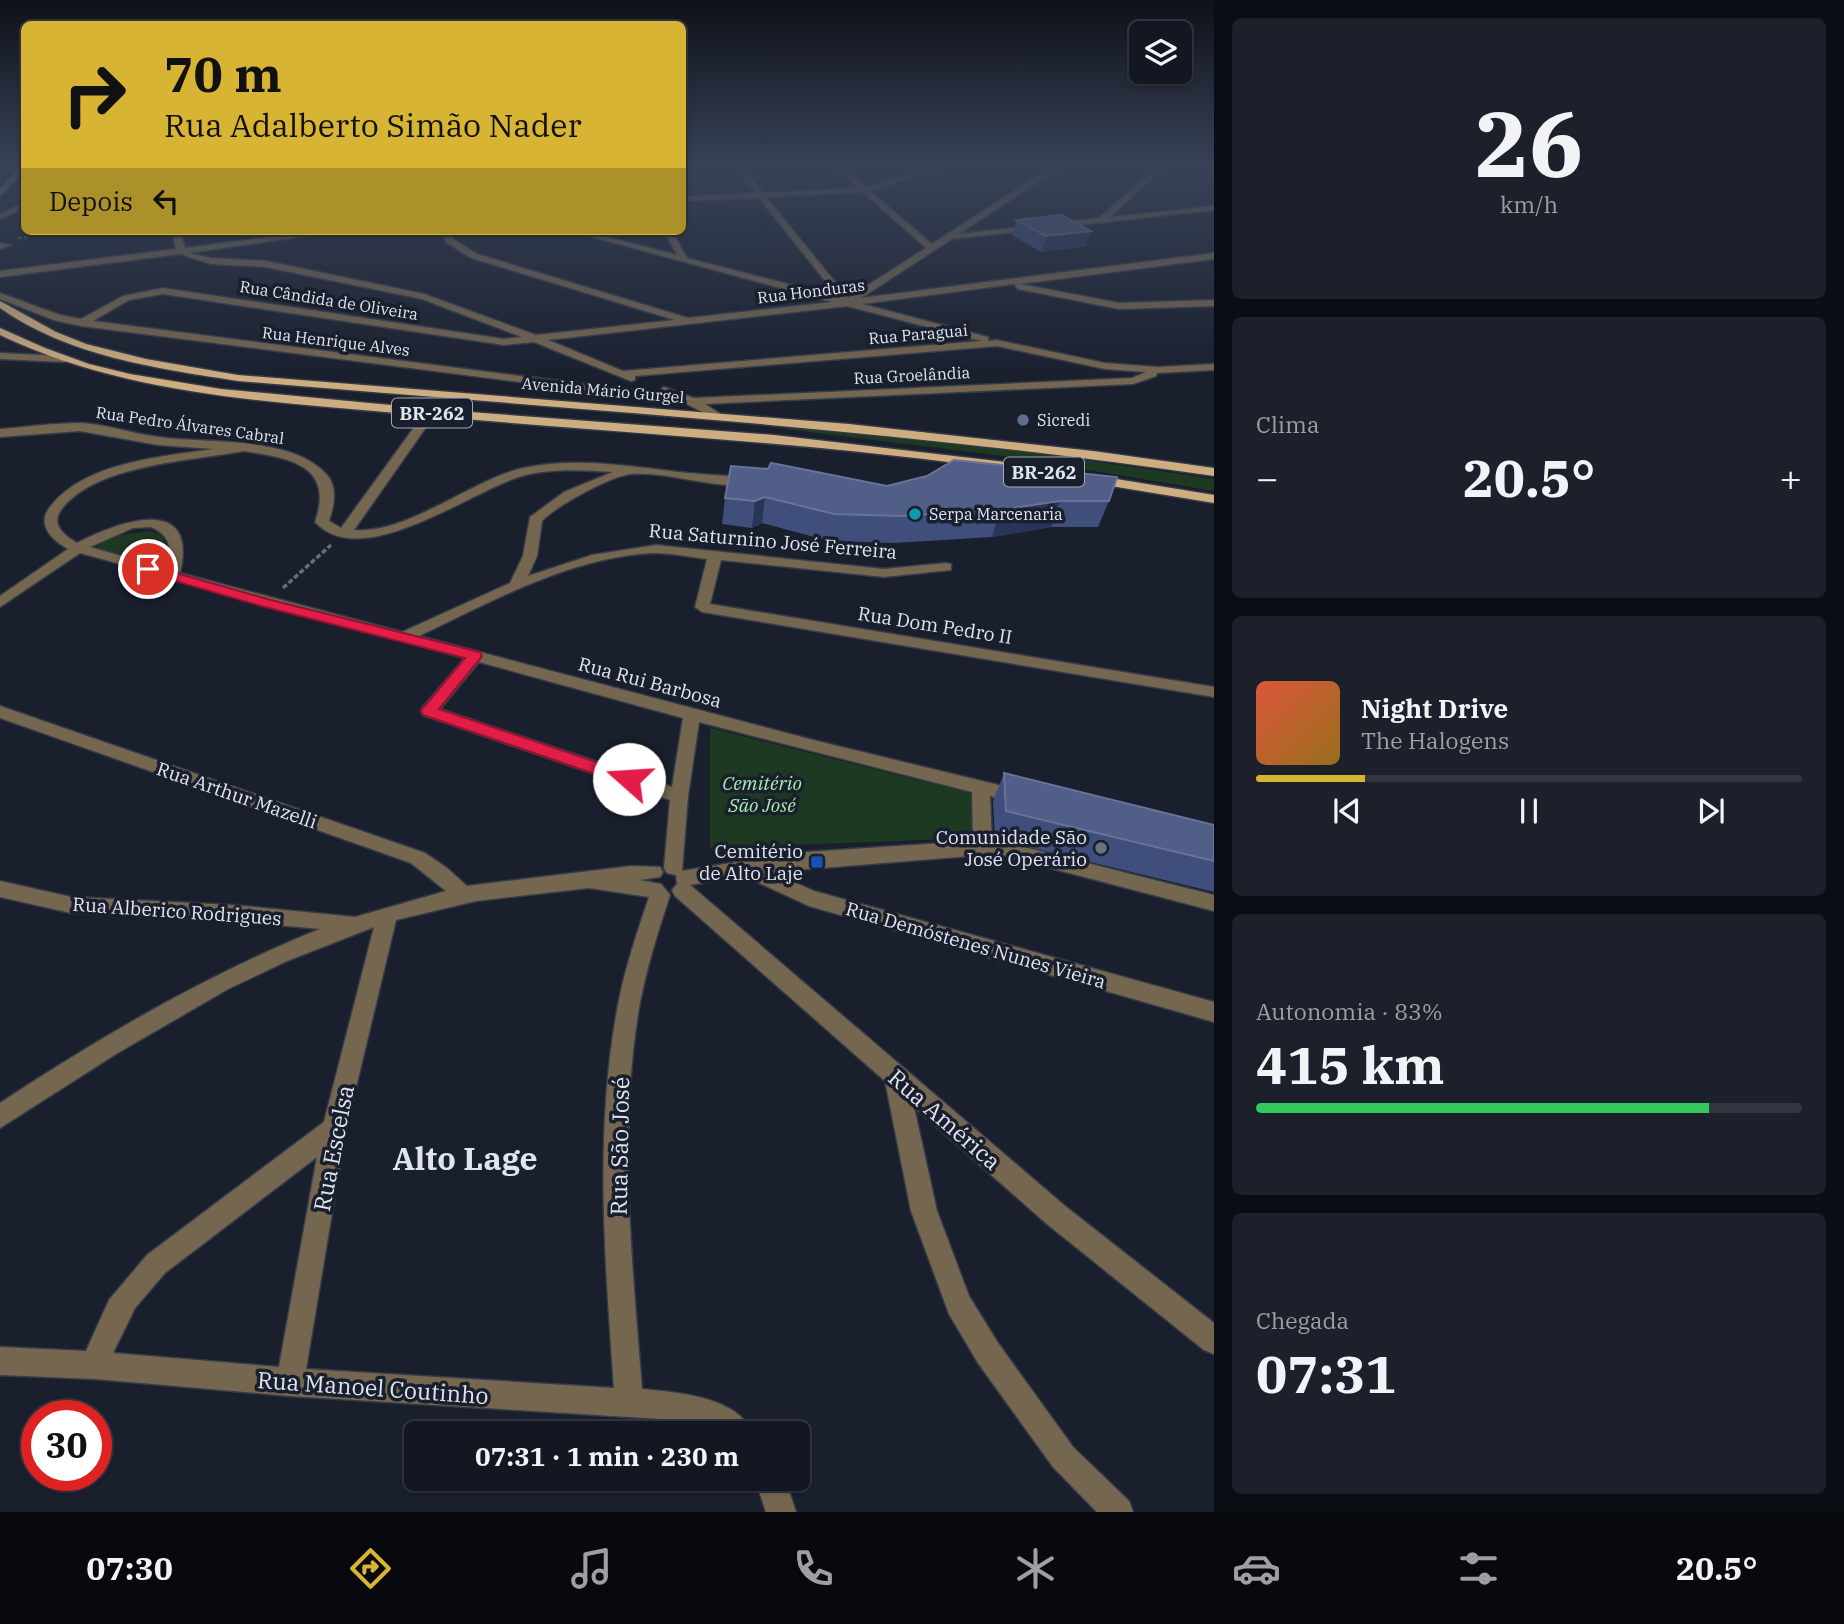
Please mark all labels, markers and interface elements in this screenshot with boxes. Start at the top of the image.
map controls [1129,21,1192,84]
button: layers [1129,21,1192,84]
text: 70 m [164,42,282,105]
icon: right [49,49,140,140]
text: 26 [1474,84,1584,202]
text: Rua Adalberto Simão Nader [164,104,582,146]
icon: left [147,182,185,220]
text: Depois [49,184,133,218]
text: km/h [1500,189,1558,219]
street label: Rua Honduras [756,274,866,308]
street label: Rua Cândida de Oliveira [238,276,420,324]
street label: Rua Paraguai [867,320,969,348]
street label: Rua Henrique Alves [261,322,411,360]
street label: Rua Groelândia [853,362,971,388]
street label: Avenida Mário Gurgel [521,373,685,407]
road number: BR-262 [392,398,472,428]
street label: Rua Pedro Álvares Cabral [95,401,286,448]
text: Clima [1256,409,1320,439]
place label: Sicredi [1037,410,1090,430]
marker: Sicredi [1015,412,1031,428]
text: 20.5° [1463,444,1595,511]
text: − [1256,453,1279,502]
text: + [1779,453,1802,502]
road number: BR-262 [1004,458,1084,486]
place label: Serpa Marcenaria [929,504,1063,524]
marker: Serpa Marcenaria [907,506,923,522]
street label: Rua Saturnino José Ferreira [648,518,898,564]
pin [118,539,178,599]
icon: arrive [129,550,167,588]
street label: Rua Dom Pedro II [856,601,1014,649]
street label: Rua Rui Barbosa [576,651,724,713]
text: Night Drive [1361,691,1508,725]
text: The Halogens [1361,725,1509,755]
position arrow [592,742,666,816]
street label: Rua Arthur Mazelli [154,756,320,834]
park label: Cemitério São José [722,771,802,817]
icon: previous [1328,792,1366,830]
icon: pause [1510,792,1548,830]
icon: next [1692,792,1730,830]
place label: Comunidade São José Operário [936,825,1087,871]
place label: Cemitério de Alto Laje [699,839,803,885]
marker: Comunidade São José Operário [1093,840,1109,856]
marker: Cemitério de Alto Laje [809,854,825,870]
street label: Rua Alberico Rodrigues [72,892,282,930]
street label: Rua Demóstenes Nunes Vieira [843,896,1109,994]
text: Autonomia · 83% [1256,996,1443,1026]
text: 415 km [1256,1031,1445,1098]
street label: Rua América [883,1062,1007,1176]
street label: Rua São José [603,1076,635,1216]
street label: Rua Escelsa [306,1082,360,1214]
district label: Alto Lage [392,1137,538,1179]
text: Chegada [1256,1305,1349,1335]
text: 07:31 [1256,1340,1397,1407]
street label: Rua Manoel Coutinho [256,1364,490,1410]
speed limit sign: 30 [21,1400,112,1491]
text: 07:31 · 1 min · 230 m [475,1439,739,1473]
icon: directions [346,1544,395,1593]
icon: music [567,1544,616,1593]
icon: phone [789,1544,838,1593]
icon: climate [1011,1544,1060,1593]
icon: car [1232,1544,1281,1593]
icon: filters [1454,1544,1503,1593]
text: 07:30 [86,1547,173,1589]
text: 20.5° [1676,1547,1758,1589]

